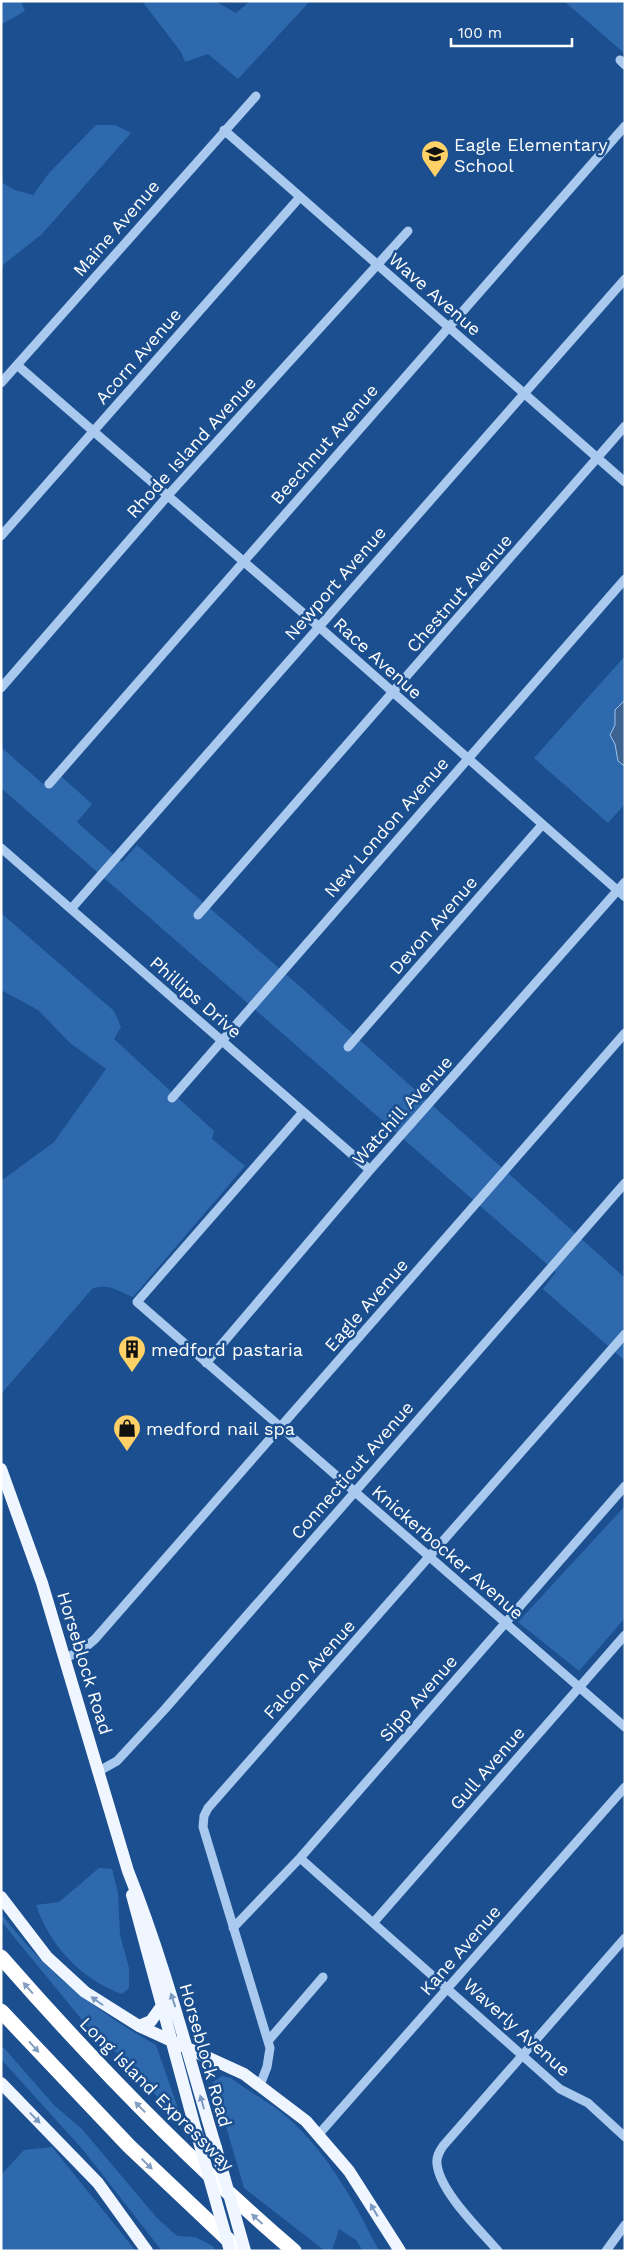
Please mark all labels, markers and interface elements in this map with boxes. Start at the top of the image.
scale bar [451,15,572,47]
text: 100 m [458,24,502,42]
place label: Eagle Elementary School [454,134,608,176]
school or university icon: Eagle Elementary School [420,139,450,178]
street label: Maine Avenue [68,176,164,280]
street label: Wave Avenue [385,248,485,340]
street label: Acorn Avenue [91,304,185,408]
street label: Rhode Island Avenue [122,372,260,522]
street label: Beechnut Avenue [266,380,382,508]
street label: Newport Avenue [280,522,390,644]
street label: Chestnut Avenue [402,530,516,656]
street label: Race Avenue [329,613,427,703]
street label: New London Avenue [319,753,453,901]
street label: Devon Avenue [385,872,481,978]
street label: Phillips Drive [146,952,246,1042]
street label: Watchill Avenue [348,1051,456,1169]
street label: Eagle Avenue [320,1254,412,1356]
building icon: medford pastaria [117,1334,147,1373]
place label: medford pastaria [151,1339,303,1360]
street label: Connecticut Avenue [286,1397,418,1543]
shop icon: medford nail spa [112,1413,142,1452]
place label: medford nail spa [146,1418,295,1439]
street label: Knickerbocker Avenue [368,1480,528,1624]
street label: Horseblock Road [53,1589,117,1737]
street label: Falcon Avenue [259,1615,359,1723]
street label: Sipp Avenue [375,1650,461,1746]
street label: Gull Avenue [445,1722,529,1814]
street label: Kane Avenue [415,1901,505,1999]
street label: Waverly Avenue [459,1974,575,2080]
street label: Horseblock Road [175,1981,237,2129]
one-way arrow [23,1982,34,1995]
one-way arrow [168,1993,176,2008]
one-way arrow [91,1996,104,2006]
street label: Long Island Expressway [76,2013,239,2176]
one-way arrow [28,2041,40,2053]
one-way arrow [198,2094,206,2109]
one-way arrow [134,2101,146,2113]
one-way arrow [29,2112,41,2124]
one-way arrow [141,2158,153,2170]
one-way arrow [369,2203,378,2216]
one-way arrow [251,2213,264,2224]

